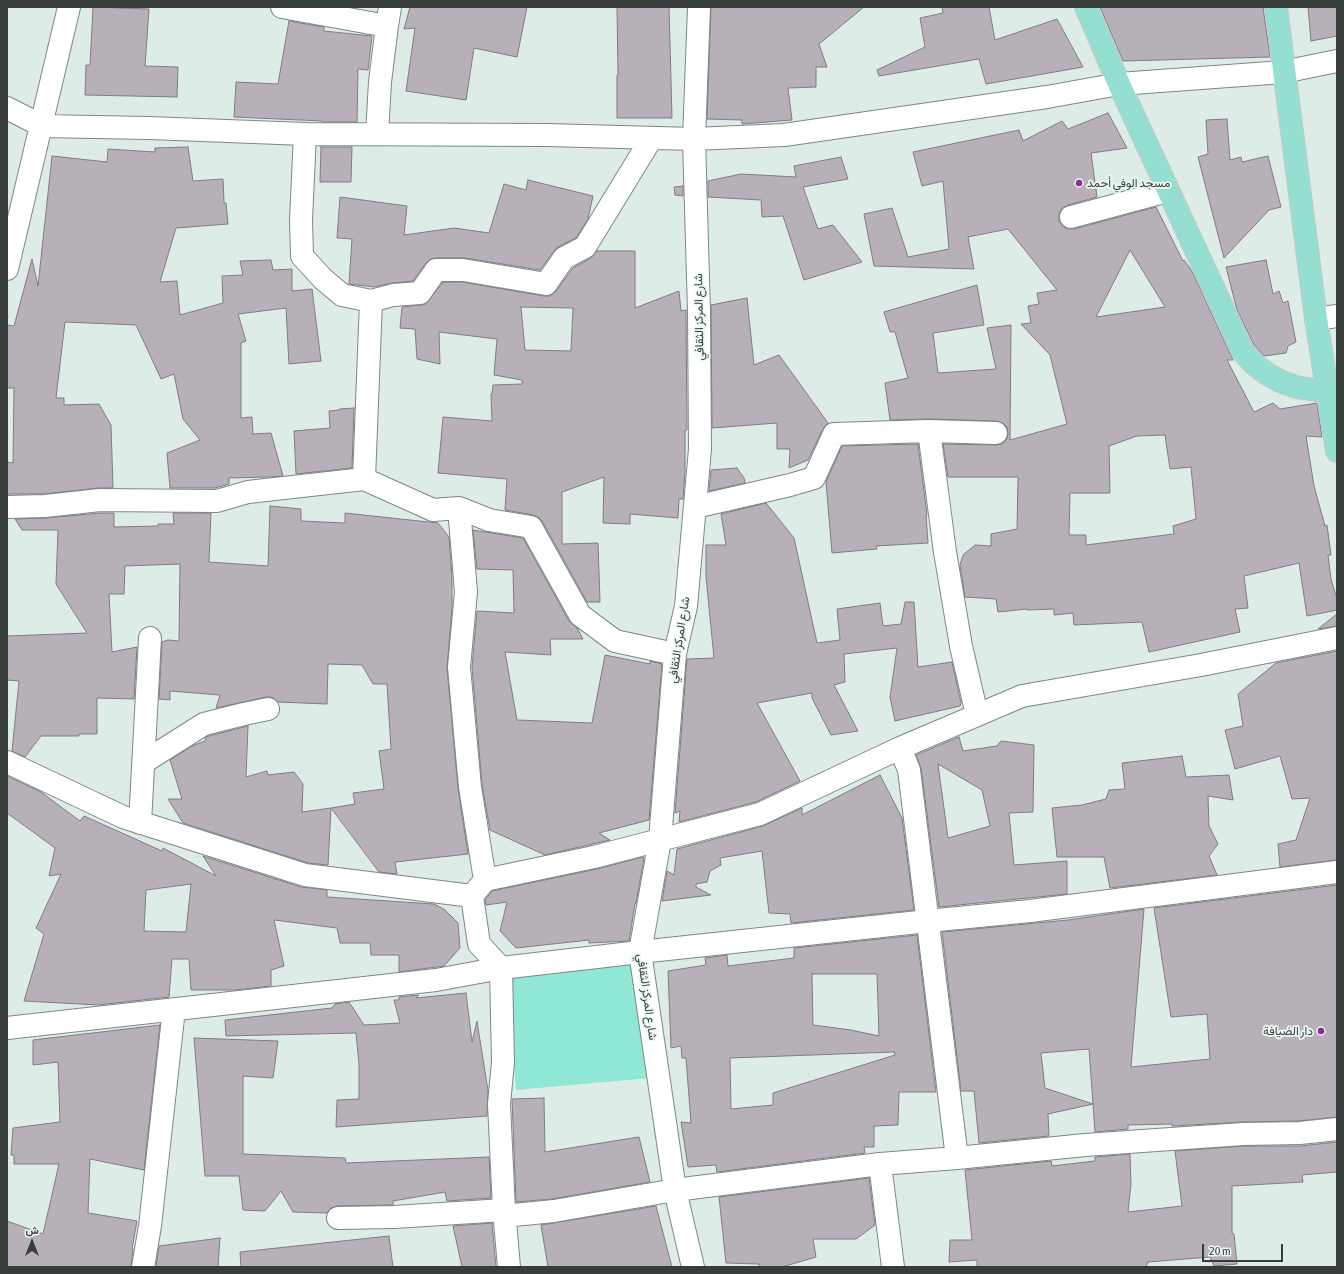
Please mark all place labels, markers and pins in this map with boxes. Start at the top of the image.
place label: مسجد الوفي أحمد [1087,176,1170,190]
marker: مسجد الوفي أحمد [1074,178,1084,188]
place label: دار الضيافة [1263,1024,1313,1038]
marker: دار الضيافة [1316,1026,1326,1036]

